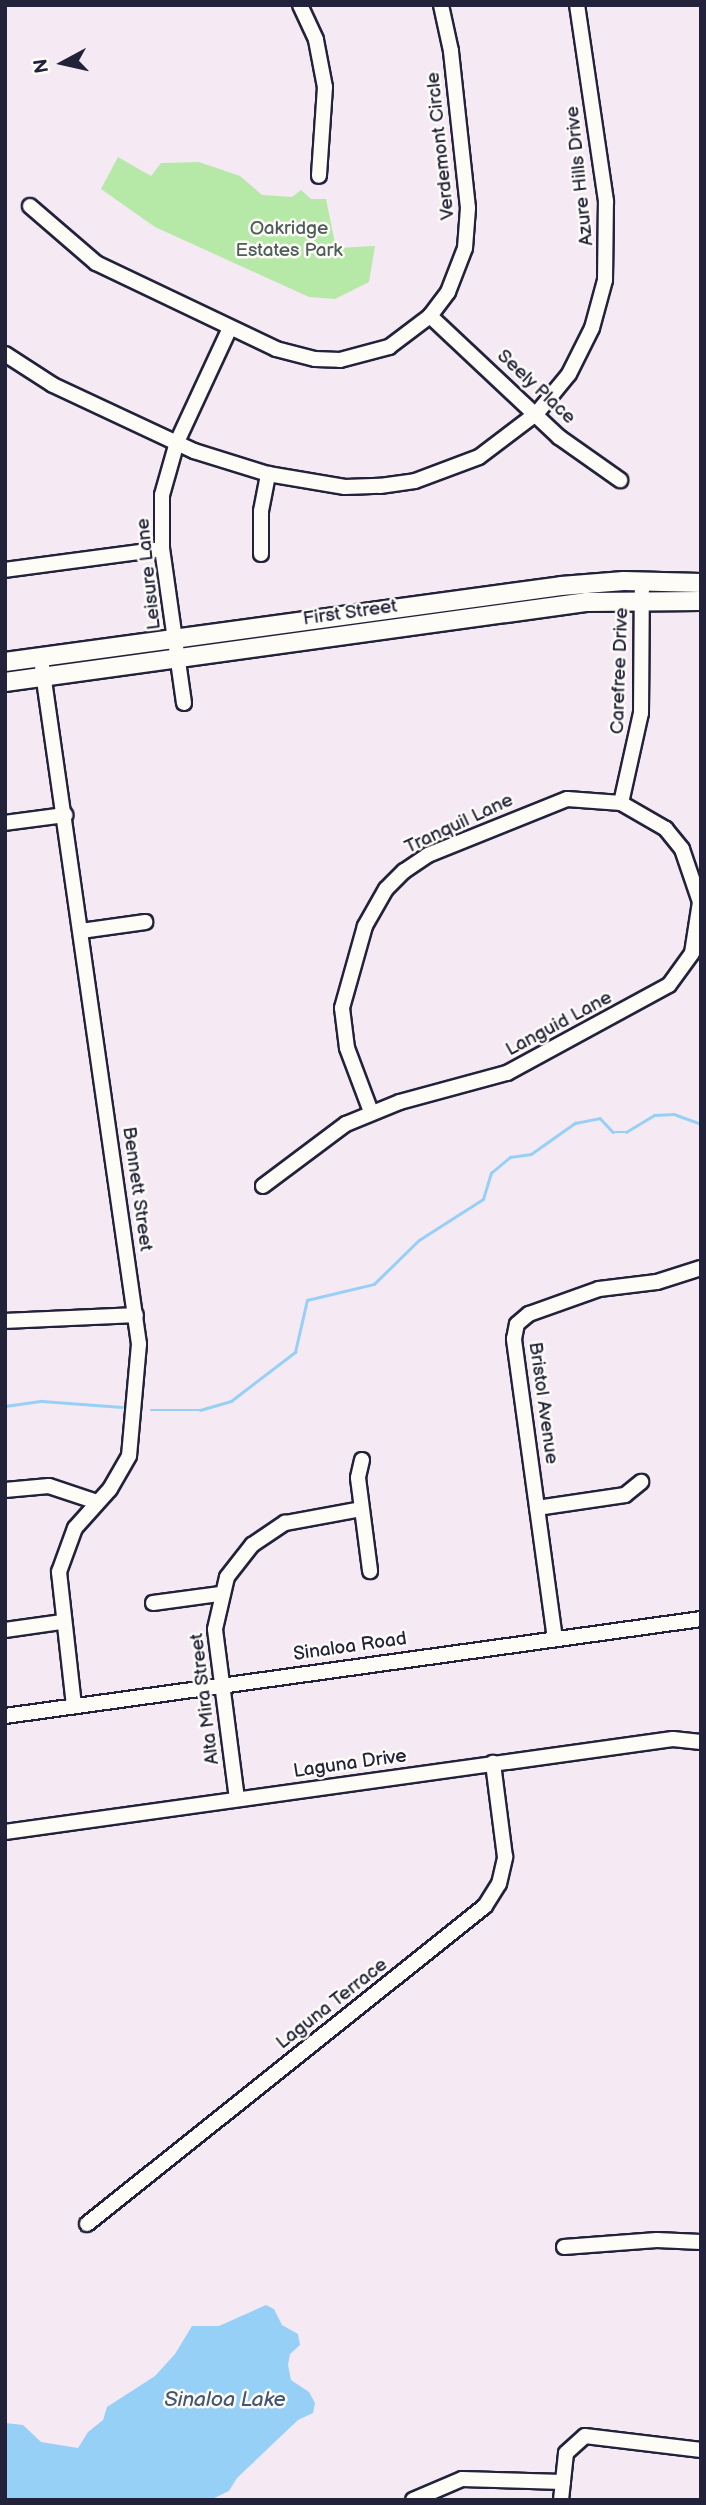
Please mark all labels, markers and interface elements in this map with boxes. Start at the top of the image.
north arrow [28,28,98,98]
text: N [29,57,54,75]
street label: Verdemont Circle [422,71,460,221]
street label: Azure Hills Drive [561,105,599,247]
park label: Oakridge Estates Park [235,218,343,262]
street label: Seely Place [492,345,580,429]
street label: Leisure Lane [132,517,166,631]
street label: First Street [301,595,399,631]
street label: Carefree Drive [606,607,634,735]
street label: Tranquil Lane [401,789,517,859]
street label: Languid Lane [502,986,616,1062]
street label: Bennett Street [117,1125,157,1253]
street label: Bristol Avenue [523,1341,563,1465]
street label: Sinaloa Road [292,1628,408,1666]
street label: Alta Mira Street [186,1632,224,1766]
street label: Laguna Drive [292,1745,408,1783]
street label: Laguna Terrace [272,1953,392,2055]
water label: Sinaloa Lake [164,2387,286,2413]

